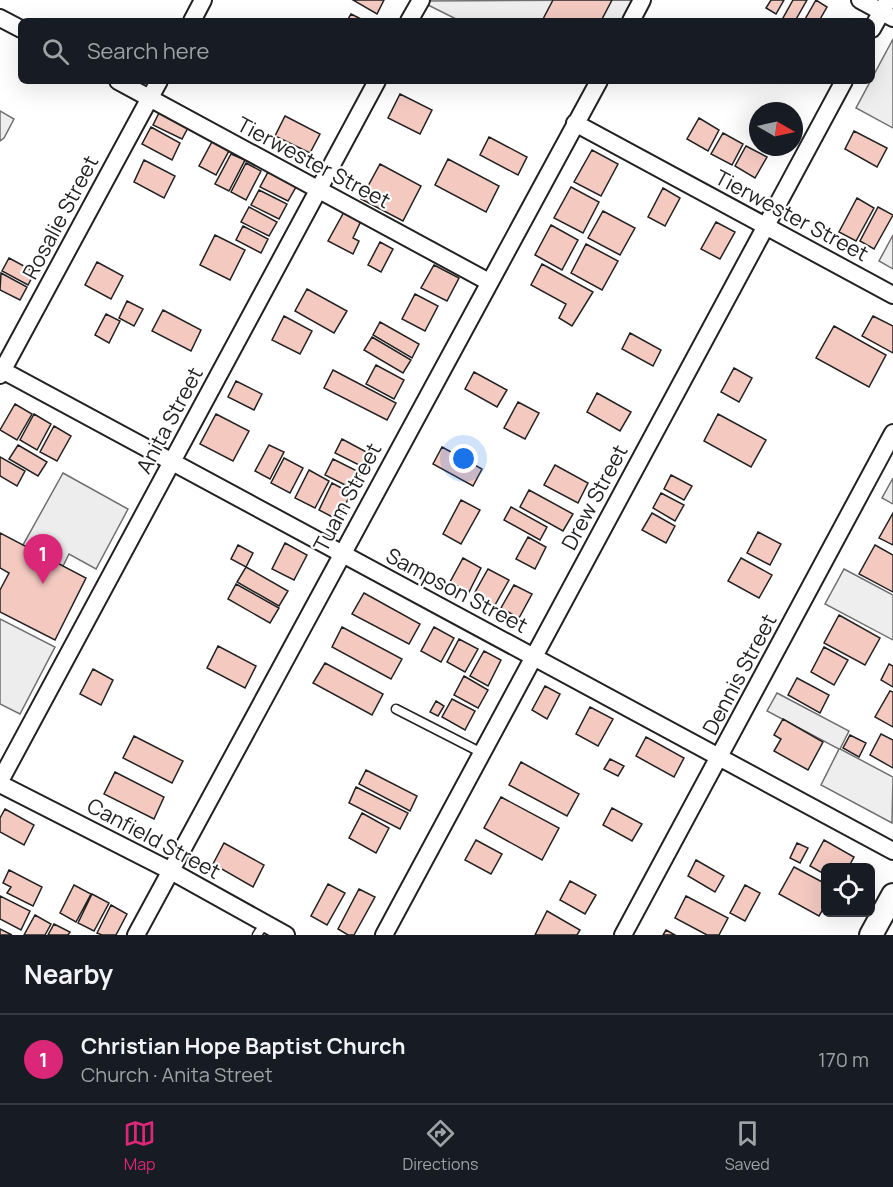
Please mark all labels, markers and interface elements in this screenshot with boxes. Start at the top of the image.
search box [18,18,875,84]
icon: search [39,35,72,68]
text: Search here [87,36,209,66]
north arrow [749,102,803,156]
street label: Tierwester Street [232,110,396,214]
street label: Rosalie Street [16,150,104,284]
street label: Tierwester Street [710,163,874,267]
street label: Anita Street [129,362,209,478]
street label: Tuam Street [307,438,387,556]
street label: Drew Street [555,440,633,554]
your location [449,444,478,473]
pin: 1 [24,534,63,584]
street label: Sampson Street [381,541,533,639]
street label: Dennis Street [695,609,783,739]
street label: Canfield Street [82,791,226,885]
map controls [821,863,875,917]
button: locate [821,863,875,917]
text: Nearby [24,956,113,992]
text: Christian Hope Baptist Church [81,1031,405,1061]
text: 1 [39,1046,48,1073]
text: 170 m [818,1046,869,1073]
text: Church · Anita Street [81,1061,273,1088]
tab: Map [123,1117,156,1175]
tab: Directions [403,1117,478,1175]
tab: Saved [725,1117,770,1175]

